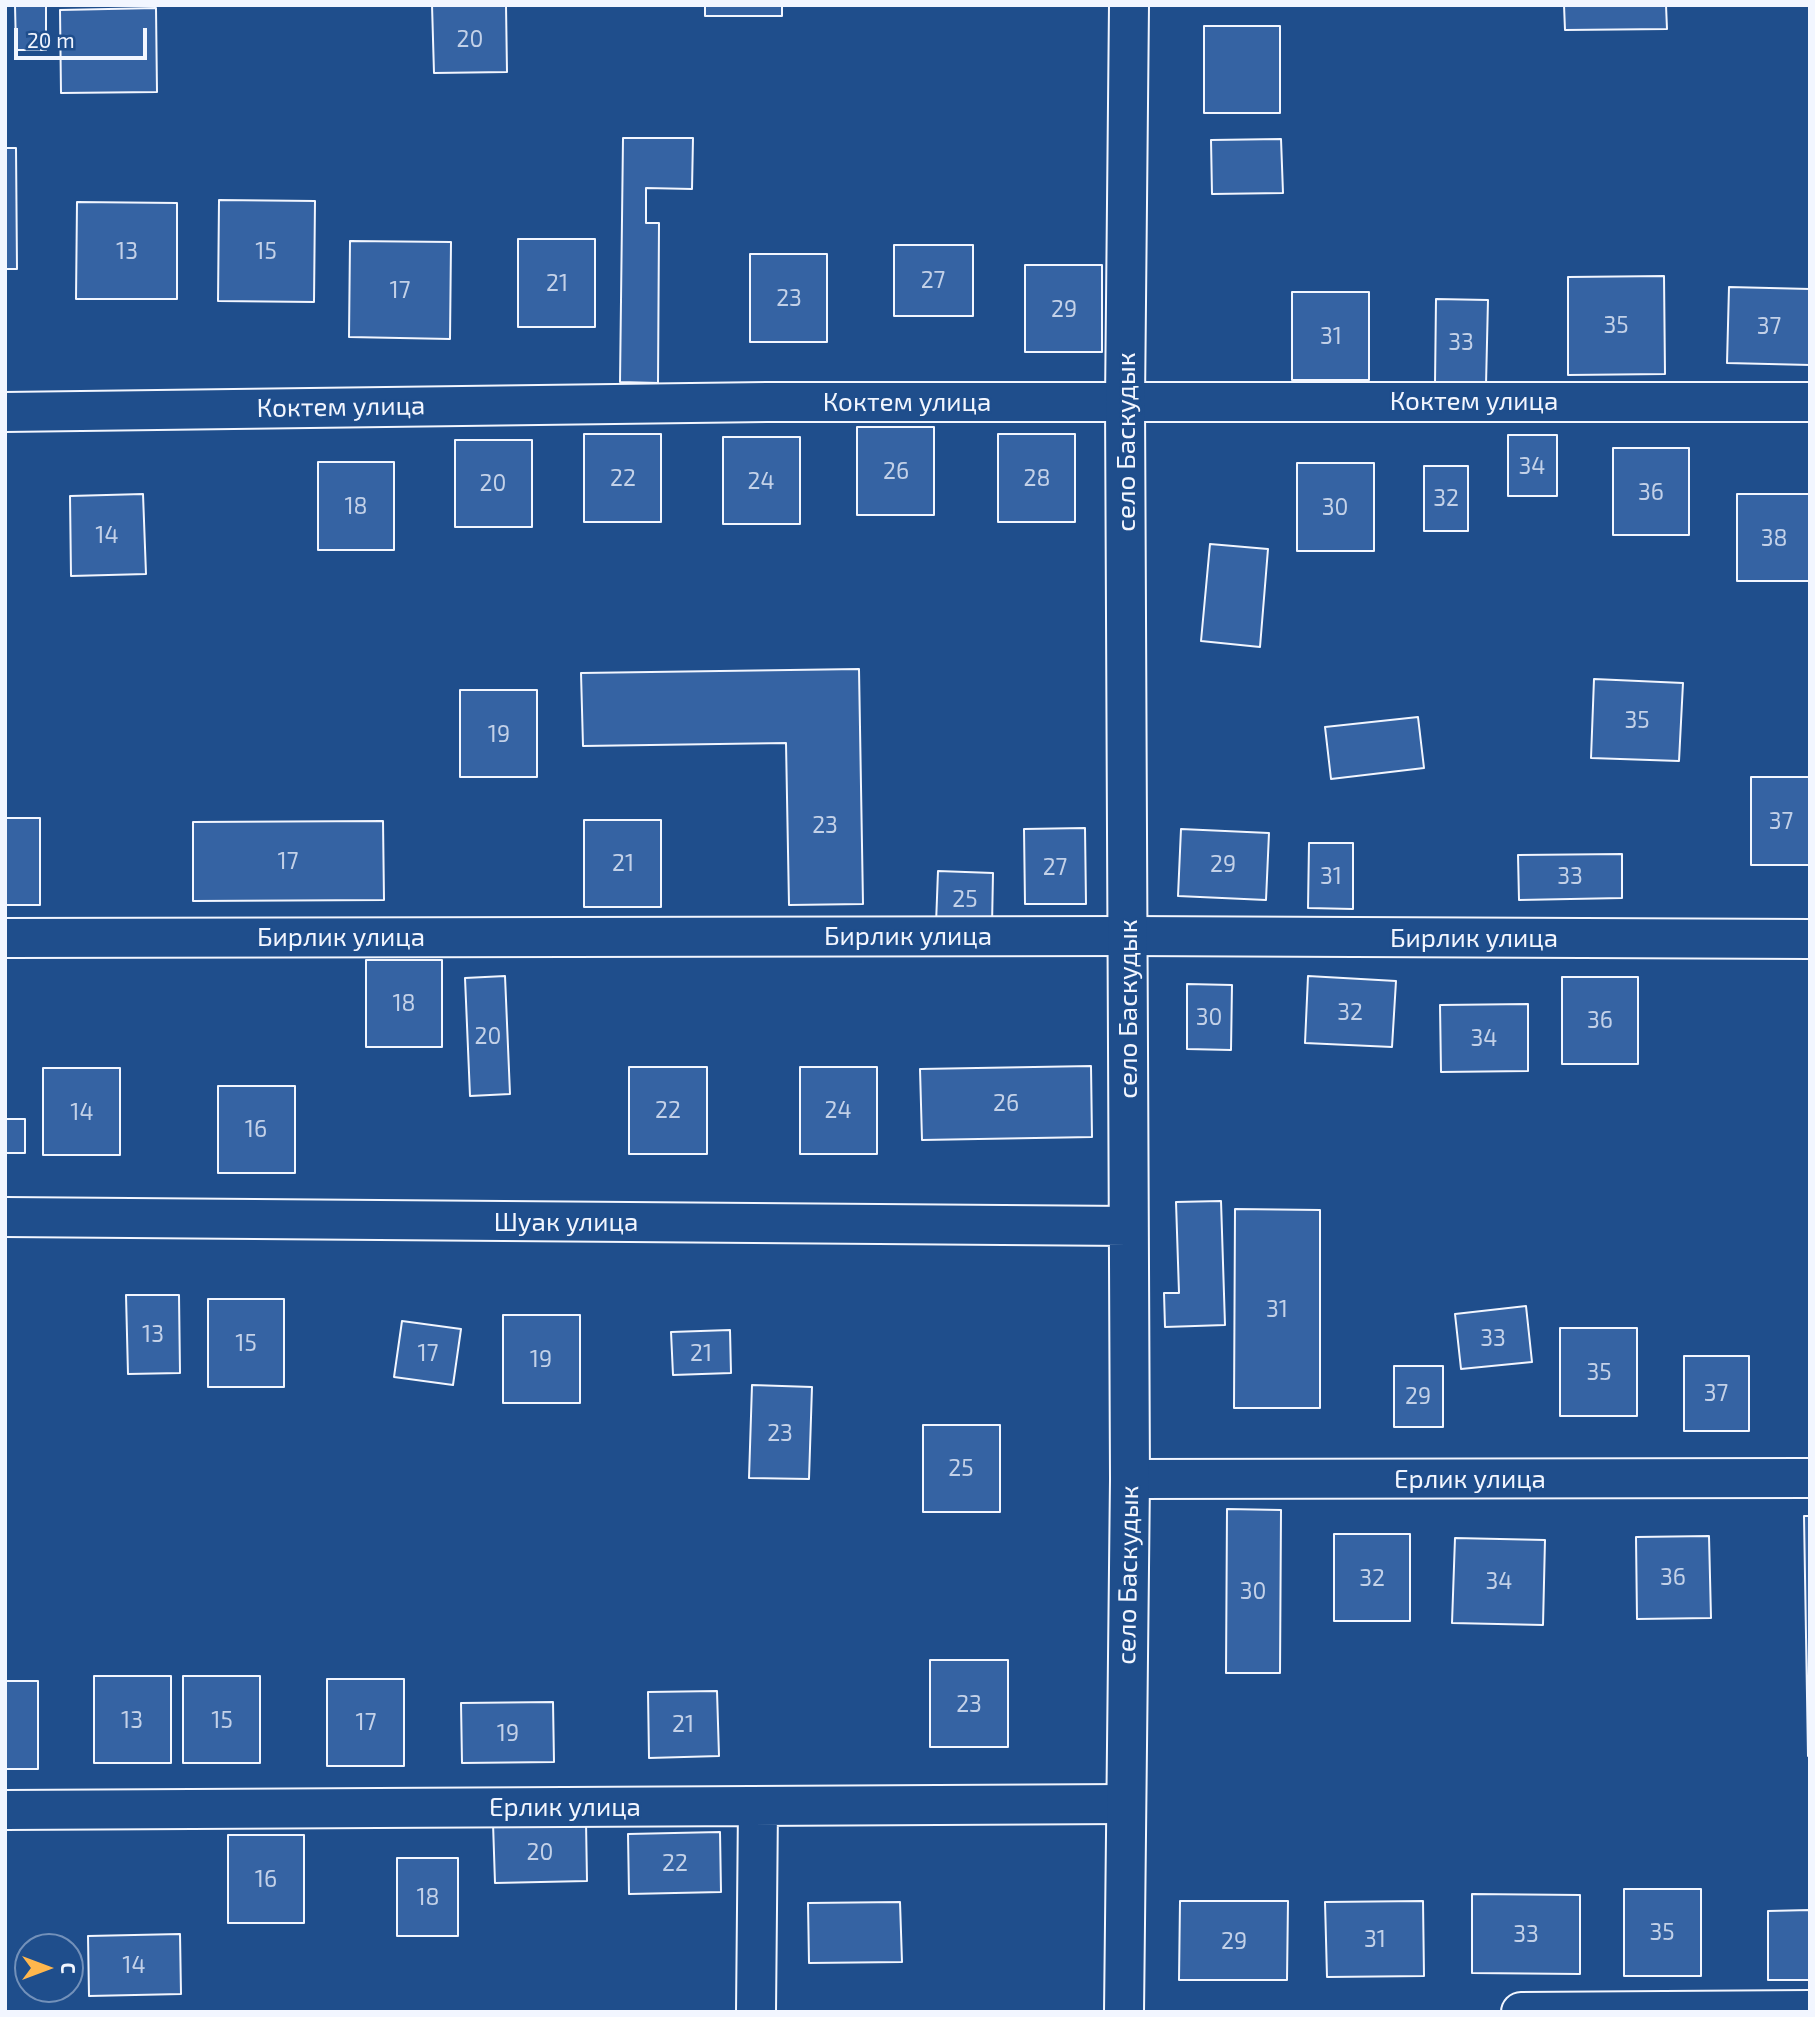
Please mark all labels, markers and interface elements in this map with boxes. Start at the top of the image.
scale bar [18,14,150,58]
house number: 20 [457,25,483,53]
text: 20 m [27,27,75,52]
house number: 13 [116,237,138,265]
house number: 15 [255,237,277,265]
house number: 27 [921,266,945,294]
house number: 21 [546,269,568,297]
house number: 17 [390,276,410,304]
house number: 23 [776,284,802,312]
house number: 29 [1051,295,1077,323]
house number: 35 [1603,311,1629,339]
house number: 37 [1757,312,1781,340]
house number: 31 [1320,322,1342,350]
house number: 33 [1448,328,1474,356]
street label: село Баскудык [1110,352,1142,532]
street label: Коктем улица [1390,385,1558,417]
street label: Коктем улица [823,386,991,418]
street label: Коктем улица [256,390,426,424]
house number: 34 [1519,452,1545,480]
house number: 26 [883,457,909,485]
house number: 22 [610,464,636,492]
house number: 28 [1024,464,1050,492]
house number: 24 [747,467,775,495]
house number: 20 [480,469,506,497]
house number: 36 [1638,478,1664,506]
house number: 32 [1433,484,1459,512]
house number: 18 [344,492,368,520]
house number: 30 [1322,493,1348,521]
house number: 14 [95,521,119,549]
house number: 38 [1761,524,1787,552]
house number: 35 [1624,706,1650,734]
house number: 19 [488,720,510,748]
house number: 37 [1769,807,1793,835]
house number: 23 [812,811,838,839]
house number: 17 [278,847,298,875]
house number: 21 [612,849,634,877]
house number: 29 [1210,850,1236,878]
house number: 27 [1043,853,1067,881]
house number: 31 [1320,862,1342,890]
house number: 33 [1557,862,1583,890]
house number: 25 [952,885,978,913]
street label: село Баскудык [1112,919,1144,1099]
street label: Бирлик улица [824,920,992,952]
street label: Бирлик улица [257,921,425,953]
street label: Бирлик улица [1390,922,1558,954]
house number: 18 [392,989,416,1017]
house number: 32 [1337,998,1363,1026]
house number: 30 [1196,1003,1222,1031]
house number: 36 [1587,1006,1613,1034]
house number: 20 [475,1022,501,1050]
house number: 34 [1471,1024,1497,1052]
house number: 26 [993,1089,1019,1117]
house number: 22 [655,1096,681,1124]
house number: 24 [824,1096,852,1124]
house number: 14 [70,1098,94,1126]
house number: 16 [245,1115,267,1143]
street label: Шуак улица [494,1206,638,1238]
house number: 31 [1266,1295,1288,1323]
house number: 13 [142,1320,164,1348]
house number: 33 [1480,1324,1506,1352]
house number: 15 [235,1329,257,1357]
house number: 17 [418,1339,438,1367]
house number: 21 [690,1339,712,1367]
house number: 19 [530,1345,552,1373]
house number: 35 [1586,1358,1612,1386]
house number: 37 [1704,1379,1728,1407]
house number: 29 [1405,1382,1431,1410]
house number: 23 [767,1419,793,1447]
house number: 25 [948,1454,974,1482]
street label: Ерлик улица [1394,1463,1546,1495]
street label: село Баскудык [1111,1485,1145,1665]
house number: 36 [1660,1563,1686,1591]
house number: 32 [1359,1564,1385,1592]
house number: 34 [1486,1567,1512,1595]
house number: 30 [1240,1577,1266,1605]
house number: 23 [956,1690,982,1718]
house number: 13 [121,1706,143,1734]
house number: 15 [211,1706,233,1734]
house number: 17 [356,1708,376,1736]
house number: 21 [672,1710,694,1738]
house number: 19 [497,1719,519,1747]
street label: Ерлик улица [489,1791,641,1823]
house number: 20 [527,1838,553,1866]
house number: 22 [662,1849,688,1877]
house number: 16 [255,1865,277,1893]
house number: 18 [416,1883,440,1911]
house number: 35 [1649,1918,1675,1946]
house number: 33 [1513,1920,1539,1948]
house number: 31 [1364,1925,1386,1953]
house number: 29 [1221,1927,1247,1955]
north arrow [14,1933,84,2003]
house number: 14 [122,1951,146,1979]
text: С [57,1962,80,1974]

